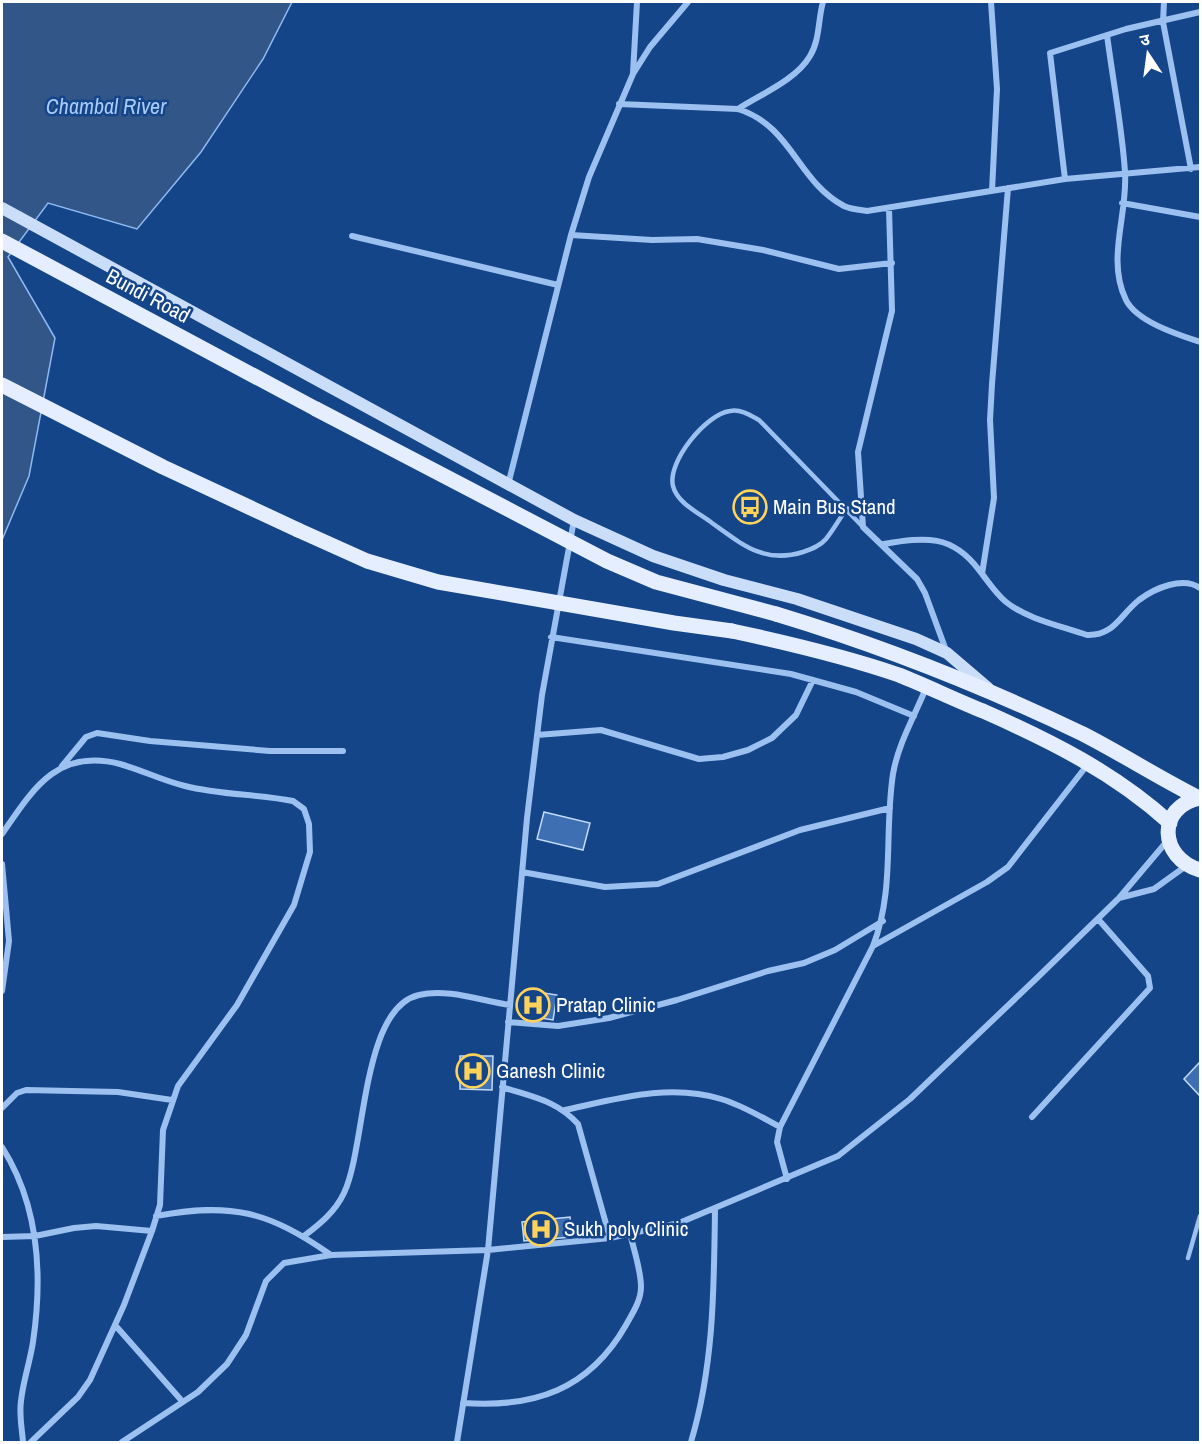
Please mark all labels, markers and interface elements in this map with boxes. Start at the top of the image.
north arrow [1118,24,1178,84]
text: उ [1138,27,1152,51]
water label: Chambal River [46,91,167,121]
street label: Bundi Road [101,261,195,330]
bus stop icon: Main Bus Stand [732,489,768,525]
place label: Main Bus Stand [773,492,896,521]
hospital icon: Pratap Clinic [515,987,551,1023]
place label: Pratap Clinic [556,990,656,1019]
hospital icon: Ganesh Clinic [455,1053,491,1089]
place label: Ganesh Clinic [496,1056,605,1085]
hospital icon: Sukh poly Clinic [523,1211,559,1247]
place label: Sukh poly Clinic [564,1214,688,1243]

